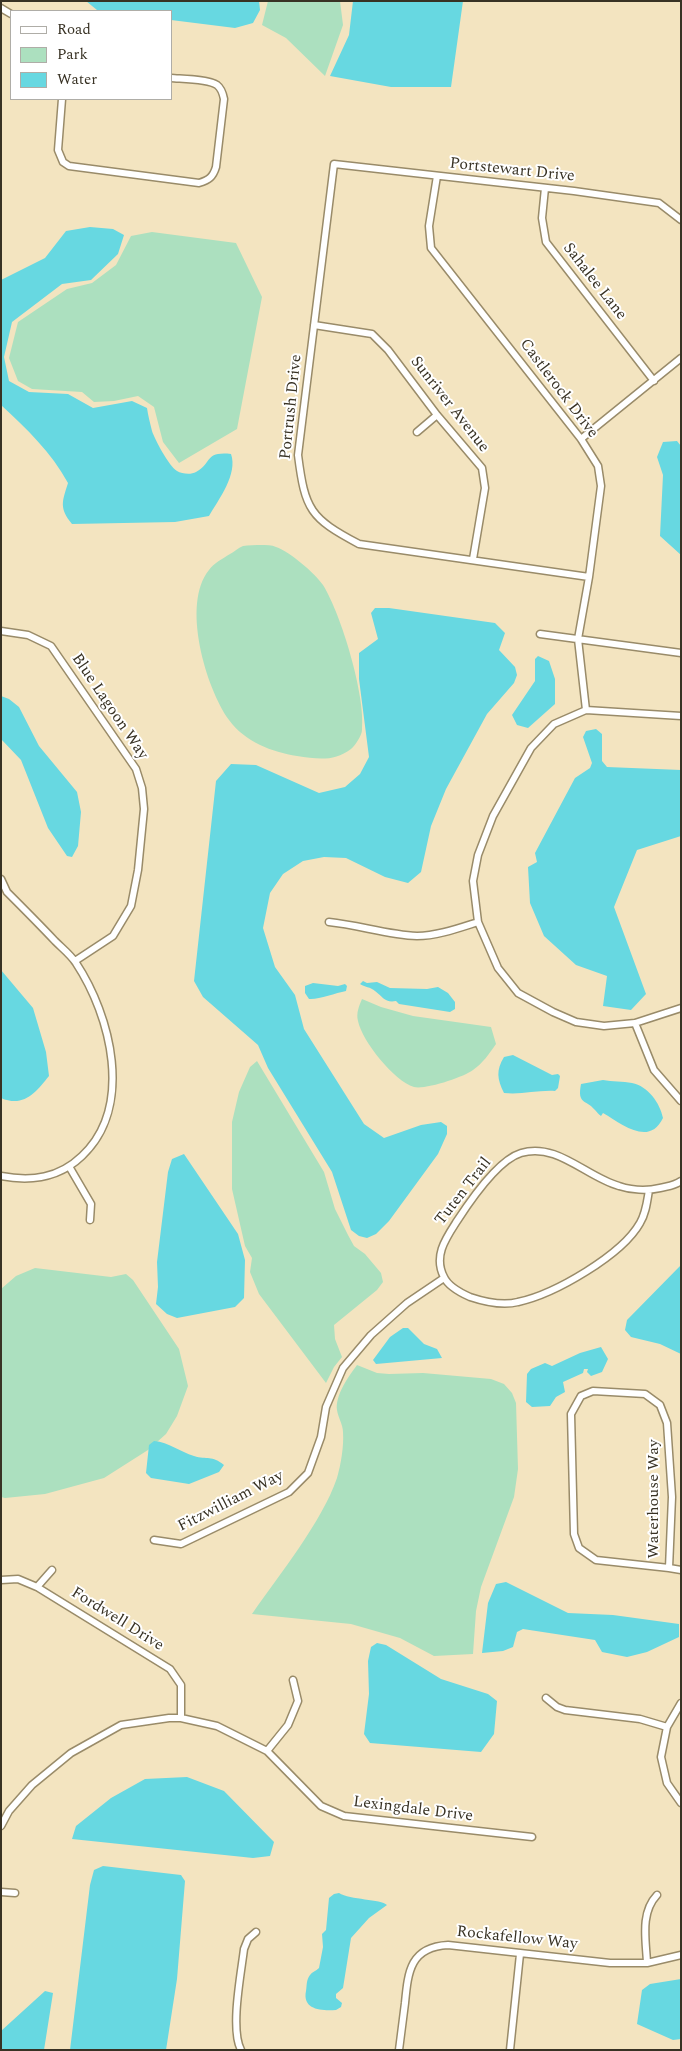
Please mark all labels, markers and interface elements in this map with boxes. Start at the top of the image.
legend [10,10,172,100]
text: Road [57,18,91,41]
text: Park [57,43,88,66]
text: Water [57,68,97,91]
street label: Portstewart Drive [448,155,576,187]
street label: Sahalee Lane [558,240,630,324]
street label: Castlerock Drive [514,336,602,442]
street label: Sunriver Avenue [406,353,492,457]
street label: Portrush Drive [277,354,307,460]
street label: Blue Lagoon Way [66,650,152,764]
street label: Tuten Trail [432,1154,496,1230]
street label: Waterhouse Way [645,1439,665,1559]
street label: Fitzwilliam Way [175,1467,287,1537]
street label: Fordwell Drive [67,1584,167,1656]
street label: Lexingdale Drive [352,1793,474,1827]
street label: Rockafellow Way [456,1923,578,1955]

